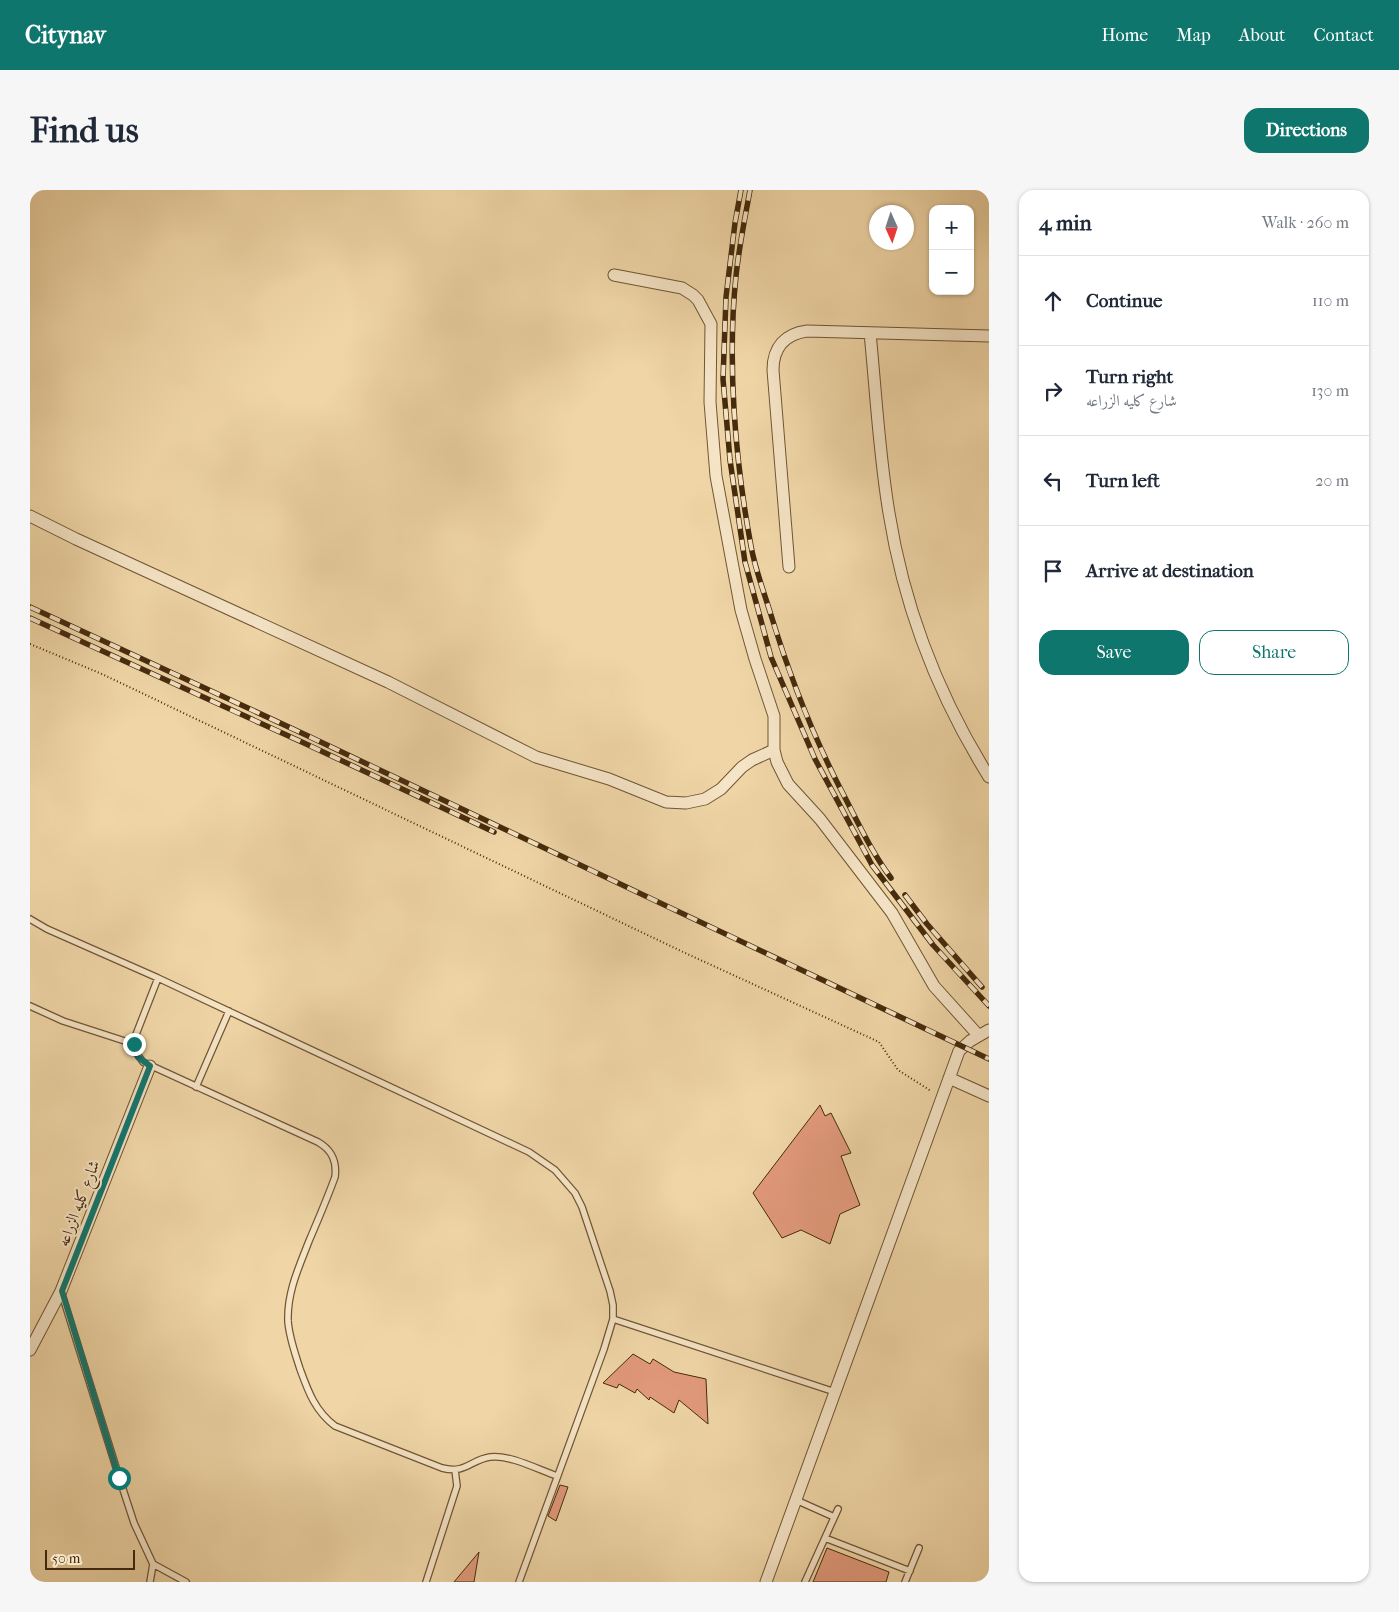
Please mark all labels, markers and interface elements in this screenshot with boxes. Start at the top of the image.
text: Citynav [25,21,106,49]
text: Home [1101,25,1148,46]
text: Map [1176,25,1211,46]
text: About [1239,25,1285,46]
text: Contact [1313,25,1374,46]
button: Directions [1244,108,1369,153]
text: Find us [30,110,139,151]
north arrow [869,205,914,250]
map controls [929,205,974,295]
button: + [929,205,974,250]
text: 4 min [1039,211,1092,235]
text: Walk · 260 m [1262,213,1349,232]
button: − [929,250,974,295]
icon: ahead [1039,287,1067,315]
text: Continue [1086,290,1162,312]
text: 110 m [1312,291,1349,310]
text: Turn right [1086,366,1173,388]
icon: right [1039,377,1067,405]
text: 130 m [1311,381,1349,400]
text: شارع كليه الزراعه [1086,391,1177,410]
icon: left [1039,467,1067,495]
text: Turn left [1086,470,1160,492]
text: 20 m [1315,471,1349,490]
icon: arrive [1039,557,1067,585]
text: Arrive at destination [1086,560,1254,582]
button: Save [1039,630,1189,675]
button: Share [1199,630,1349,675]
route end [123,1033,146,1056]
street label: شارع كليه الزراعه [53,1157,107,1250]
route start [108,1467,131,1490]
scale bar [45,1547,135,1570]
text: 50 m [52,1550,80,1567]

